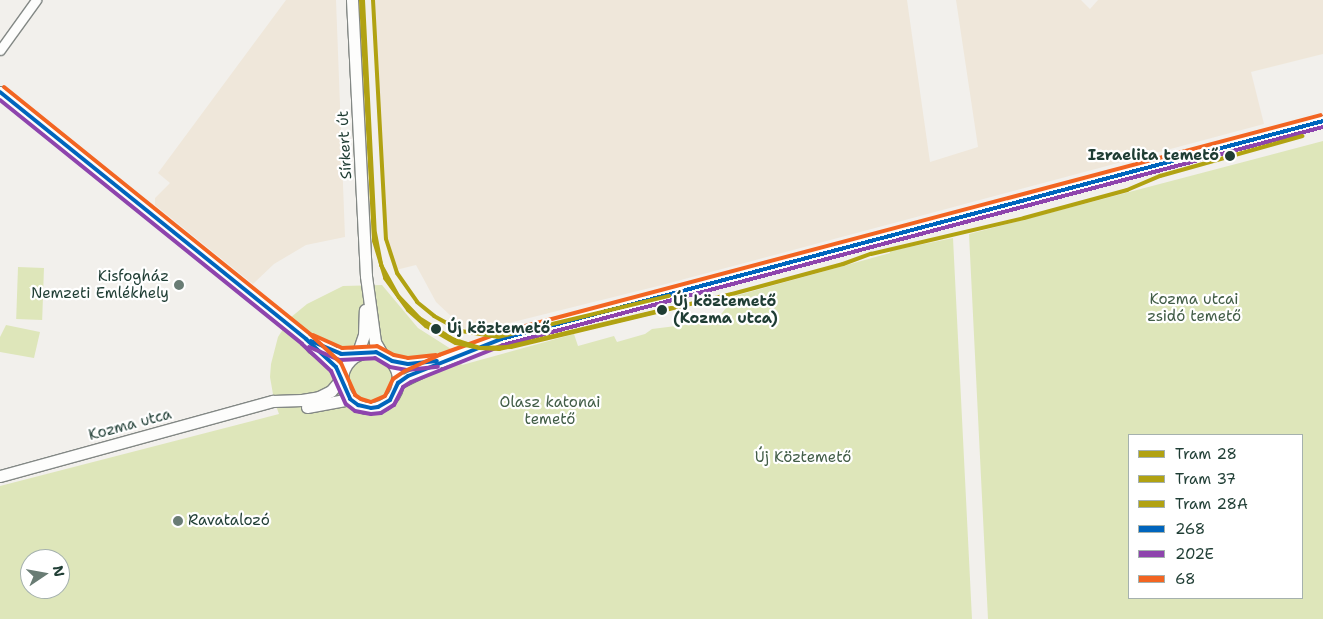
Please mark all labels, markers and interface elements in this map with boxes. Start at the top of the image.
street label: Sírkert út [334,110,356,180]
place label: Izraelita temető [1088,147,1219,165]
marker: Izraelita temető [1223,149,1237,163]
place label: Kisfogház Nemzeti Emlékhely [31,267,169,302]
marker: Kisfogház Nemzeti Emlékhely [173,279,185,291]
park label: Kozma utcai zsidó temető [1147,290,1241,325]
place label: Új köztemető (Kozma utca) [673,292,778,327]
marker: Új köztemető (Kozma utca) [655,303,669,317]
place label: Új köztemető [447,320,550,338]
marker: Új köztemető [429,322,443,336]
park label: Olasz katonai temető [499,393,601,428]
street label: Kozma utca [87,405,173,445]
legend [1128,434,1303,599]
text: Tram 28 [1175,444,1237,464]
park label: Új Köztemető [755,449,851,467]
text: Tram 37 [1175,469,1236,489]
text: Tram 28A [1175,494,1248,514]
place label: Ravatalozó [188,512,270,530]
marker: Ravatalozó [172,515,184,527]
text: 268 [1175,519,1205,539]
text: 202E [1175,544,1214,564]
north arrow [20,549,70,599]
text: N [49,564,69,578]
text: 68 [1175,569,1195,589]

